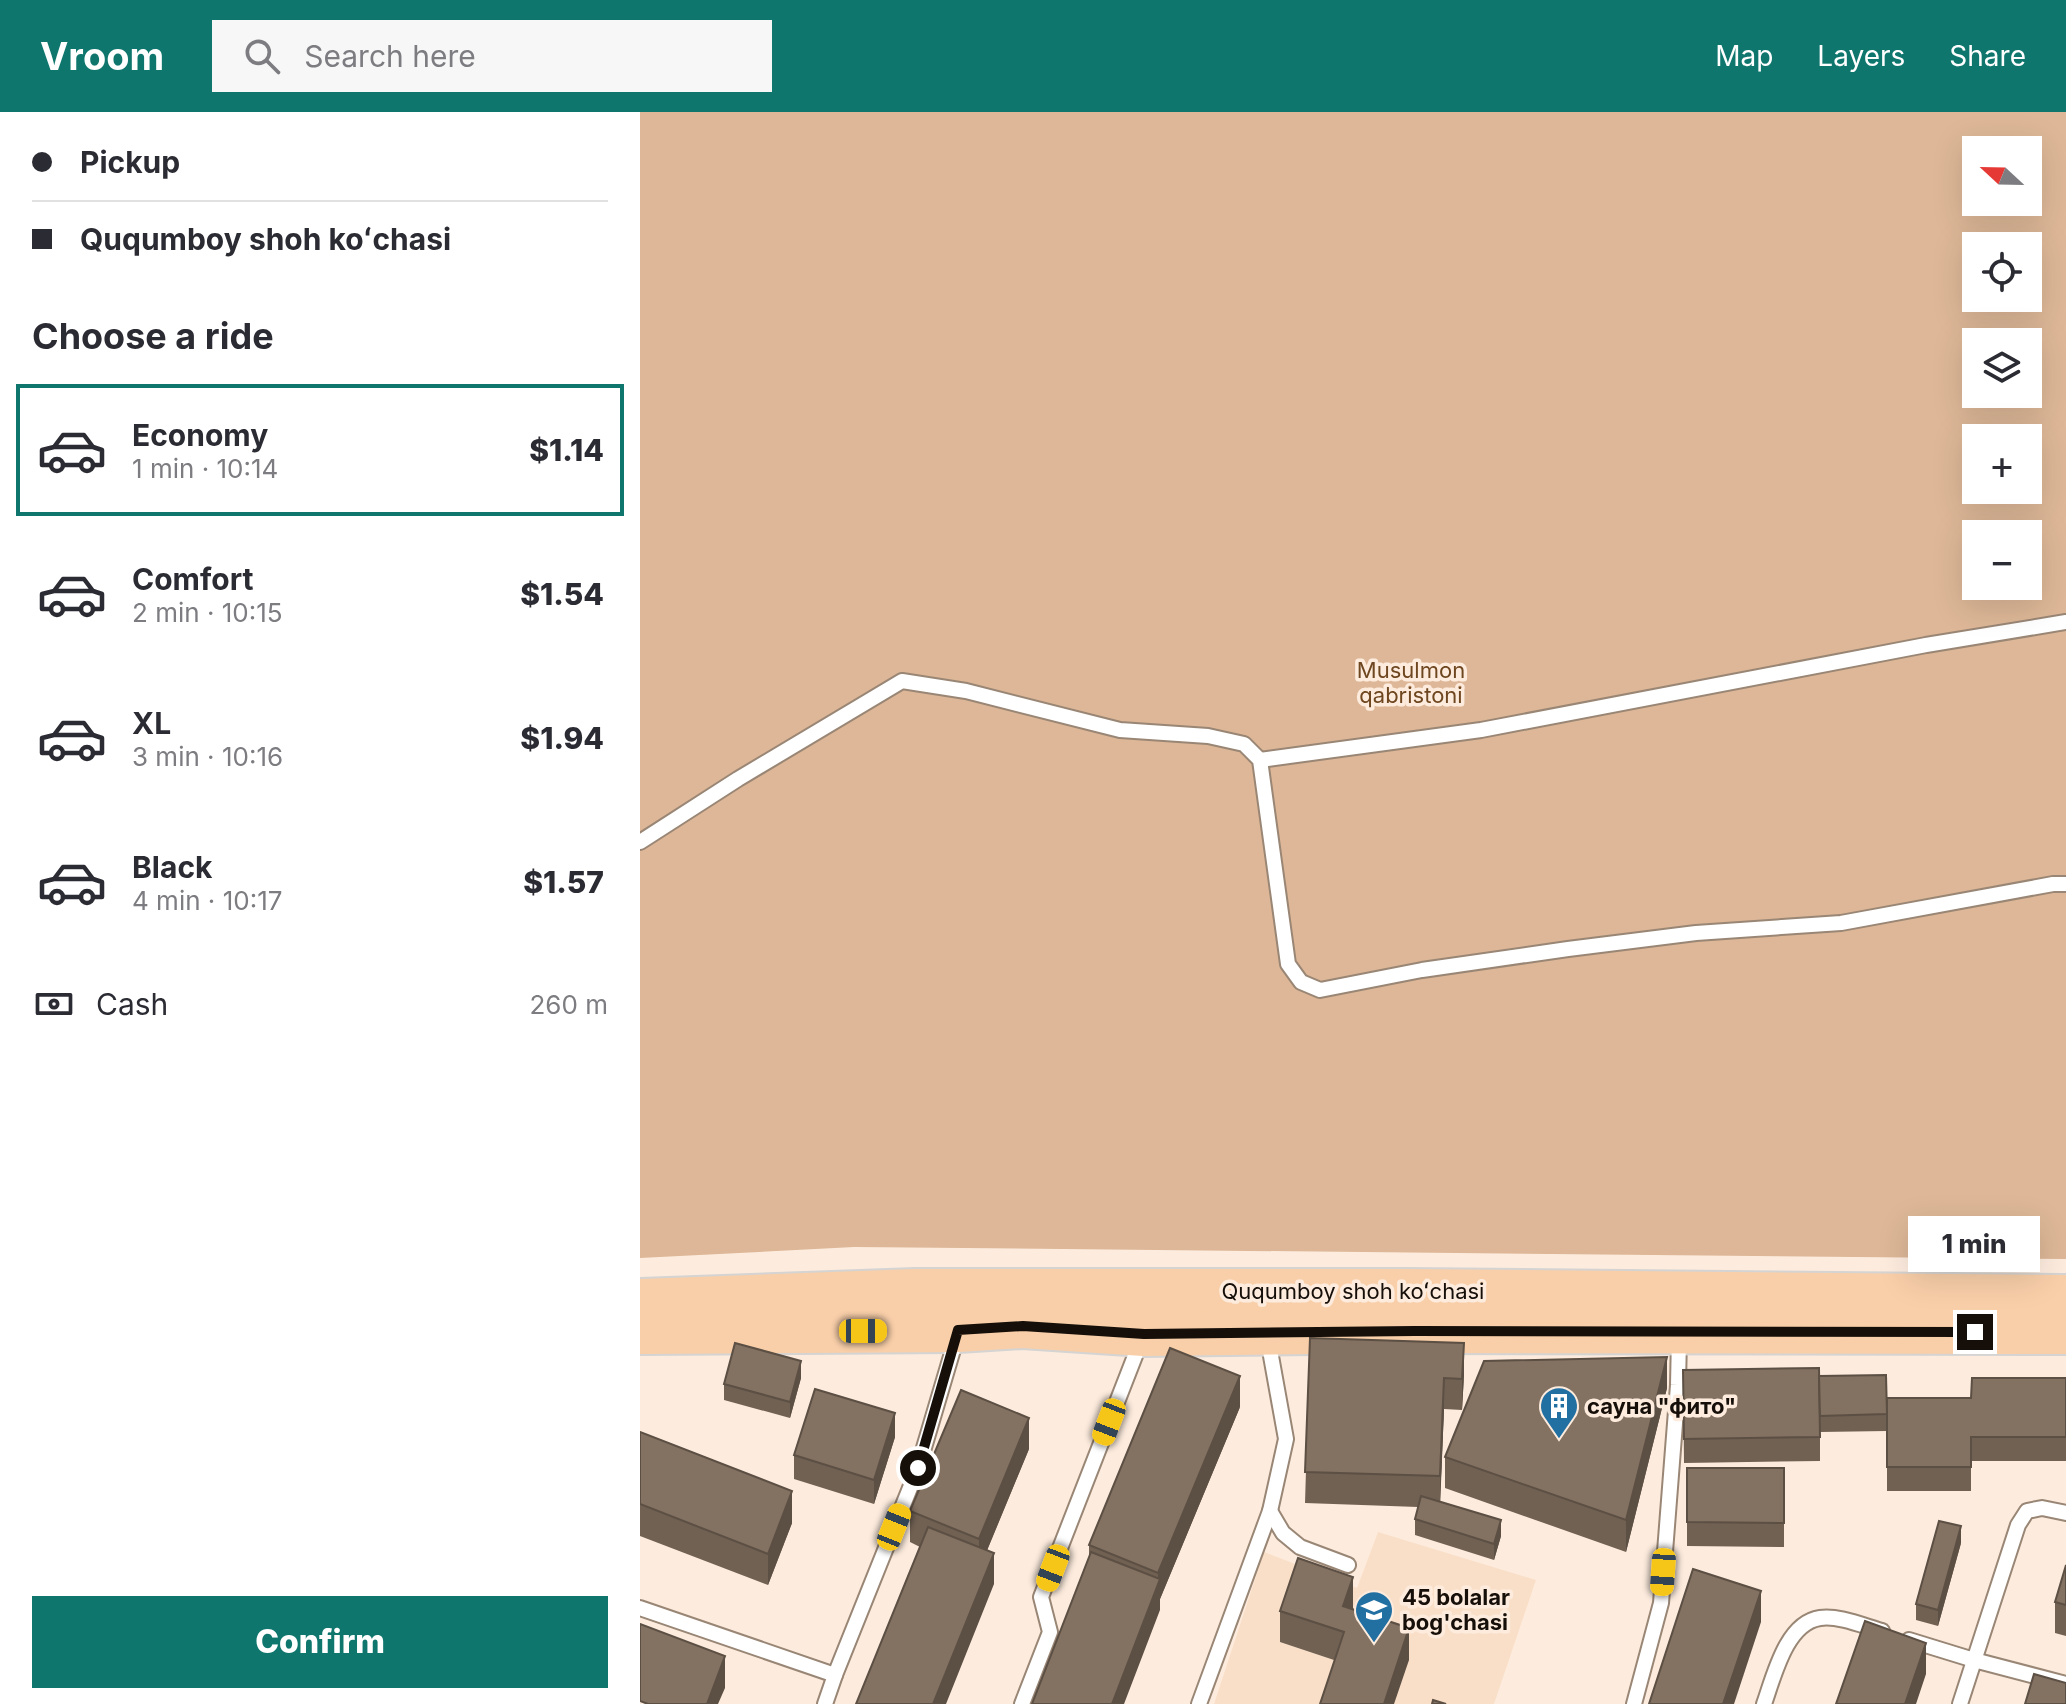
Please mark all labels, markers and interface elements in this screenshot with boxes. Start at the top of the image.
search box [212,20,772,92]
text: Vroom [40,33,164,79]
icon: search [240,34,284,78]
text: Search here [304,38,476,74]
text: Map [1715,39,1773,73]
text: Layers [1817,39,1905,73]
text: Share [1949,39,2026,73]
north arrow [1962,136,2042,216]
map controls [1962,136,2042,600]
text: Pickup [80,144,180,180]
text: Ququmboy shoh koʻchasi [80,221,451,257]
button: locate [1962,232,2042,312]
text: Choose a ride [32,314,274,358]
button: layers [1962,328,2042,408]
icon: car [36,414,108,486]
text: Economy [132,417,268,453]
button: + [1962,424,2042,504]
text: $1.14 [529,432,604,468]
text: 1 min · 10:14 [132,453,278,484]
button: − [1962,520,2042,600]
icon: car [36,558,108,630]
text: Comfort [132,561,253,597]
text: $1.54 [520,576,604,612]
text: 2 min · 10:15 [132,597,283,628]
park label: Musulmon qabristoni [1357,657,1465,708]
icon: car [36,702,108,774]
text: XL [132,705,171,741]
text: $1.94 [520,720,604,756]
text: 3 min · 10:16 [132,741,283,772]
icon: car [36,846,108,918]
text: Black [132,849,212,885]
text: $1.57 [523,864,604,900]
text: 4 min · 10:17 [132,885,282,916]
icon: cash [32,982,76,1026]
text: Cash [96,986,168,1022]
text: 260 m [530,989,608,1020]
callout: 1 min [1909,1216,2041,1272]
text: 1 min [1941,1228,2007,1259]
street label: Ququmboy shoh koʻchasi [1222,1278,1484,1304]
route end [1957,1314,1993,1350]
car [839,1319,887,1343]
building icon: сауна "фито" [1538,1385,1580,1440]
place label: сауна "фито" [1587,1393,1736,1419]
car [1089,1395,1129,1449]
route start [900,1450,936,1486]
car [874,1500,914,1554]
car [1033,1541,1073,1595]
car [1649,1547,1677,1597]
place label: 45 bolalar bog'chasi [1402,1584,1510,1635]
school or university icon: 45 bolalar bog'chasi [1353,1589,1395,1644]
button: Confirm [32,1596,608,1688]

